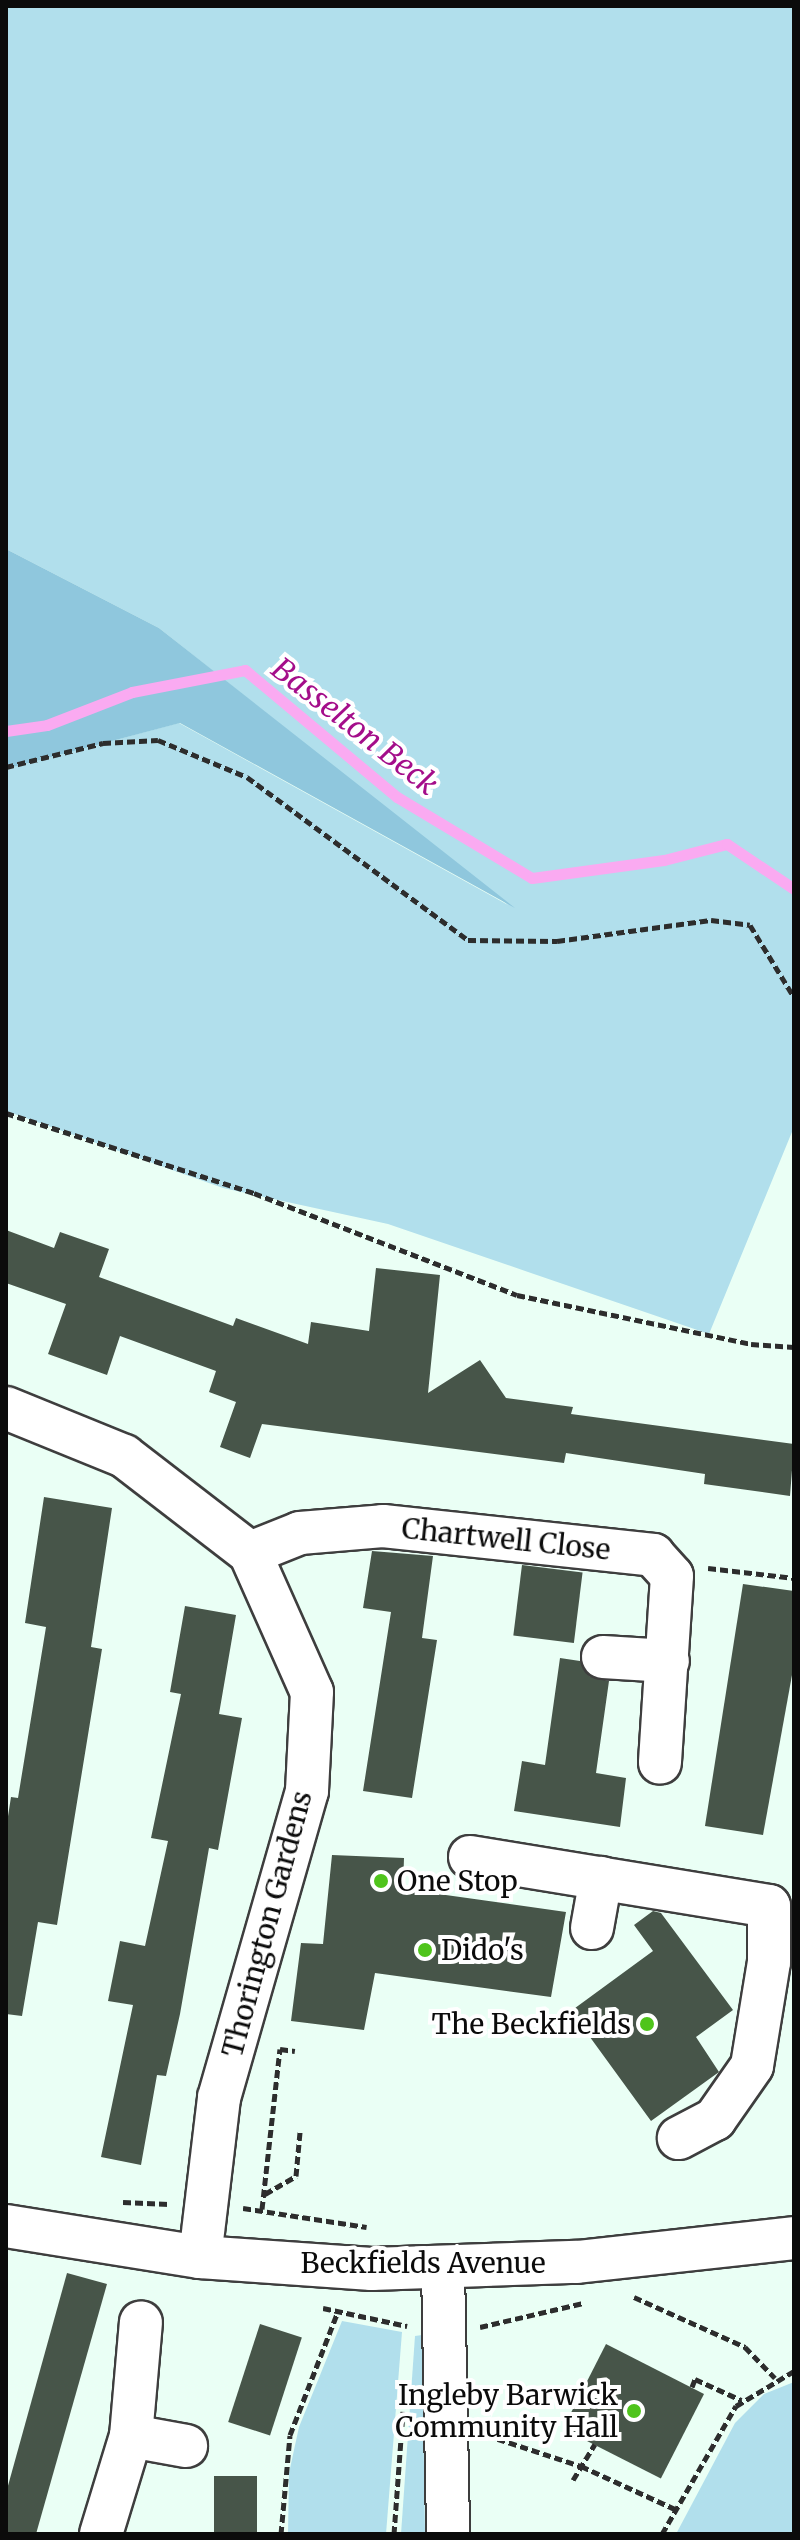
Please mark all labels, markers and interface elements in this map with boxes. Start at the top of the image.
water label: Basselton Beck [265,650,445,802]
street label: Chartwell Close [400,1511,612,1567]
street label: Thorington Gardens [215,1787,319,2061]
place label: One Stop [397,1864,518,1898]
marker: One Stop [372,1872,390,1890]
place label: Dido's [441,1933,524,1967]
marker: Dido's [416,1941,434,1959]
place label: The Beckfields [432,2007,631,2041]
marker: The Beckfields [638,2015,656,2033]
street label: Beckfields Avenue [300,2246,546,2280]
place label: Ingleby Barwick Community Hall [395,2378,618,2444]
marker: Ingleby Barwick Community Hall [625,2402,643,2420]

